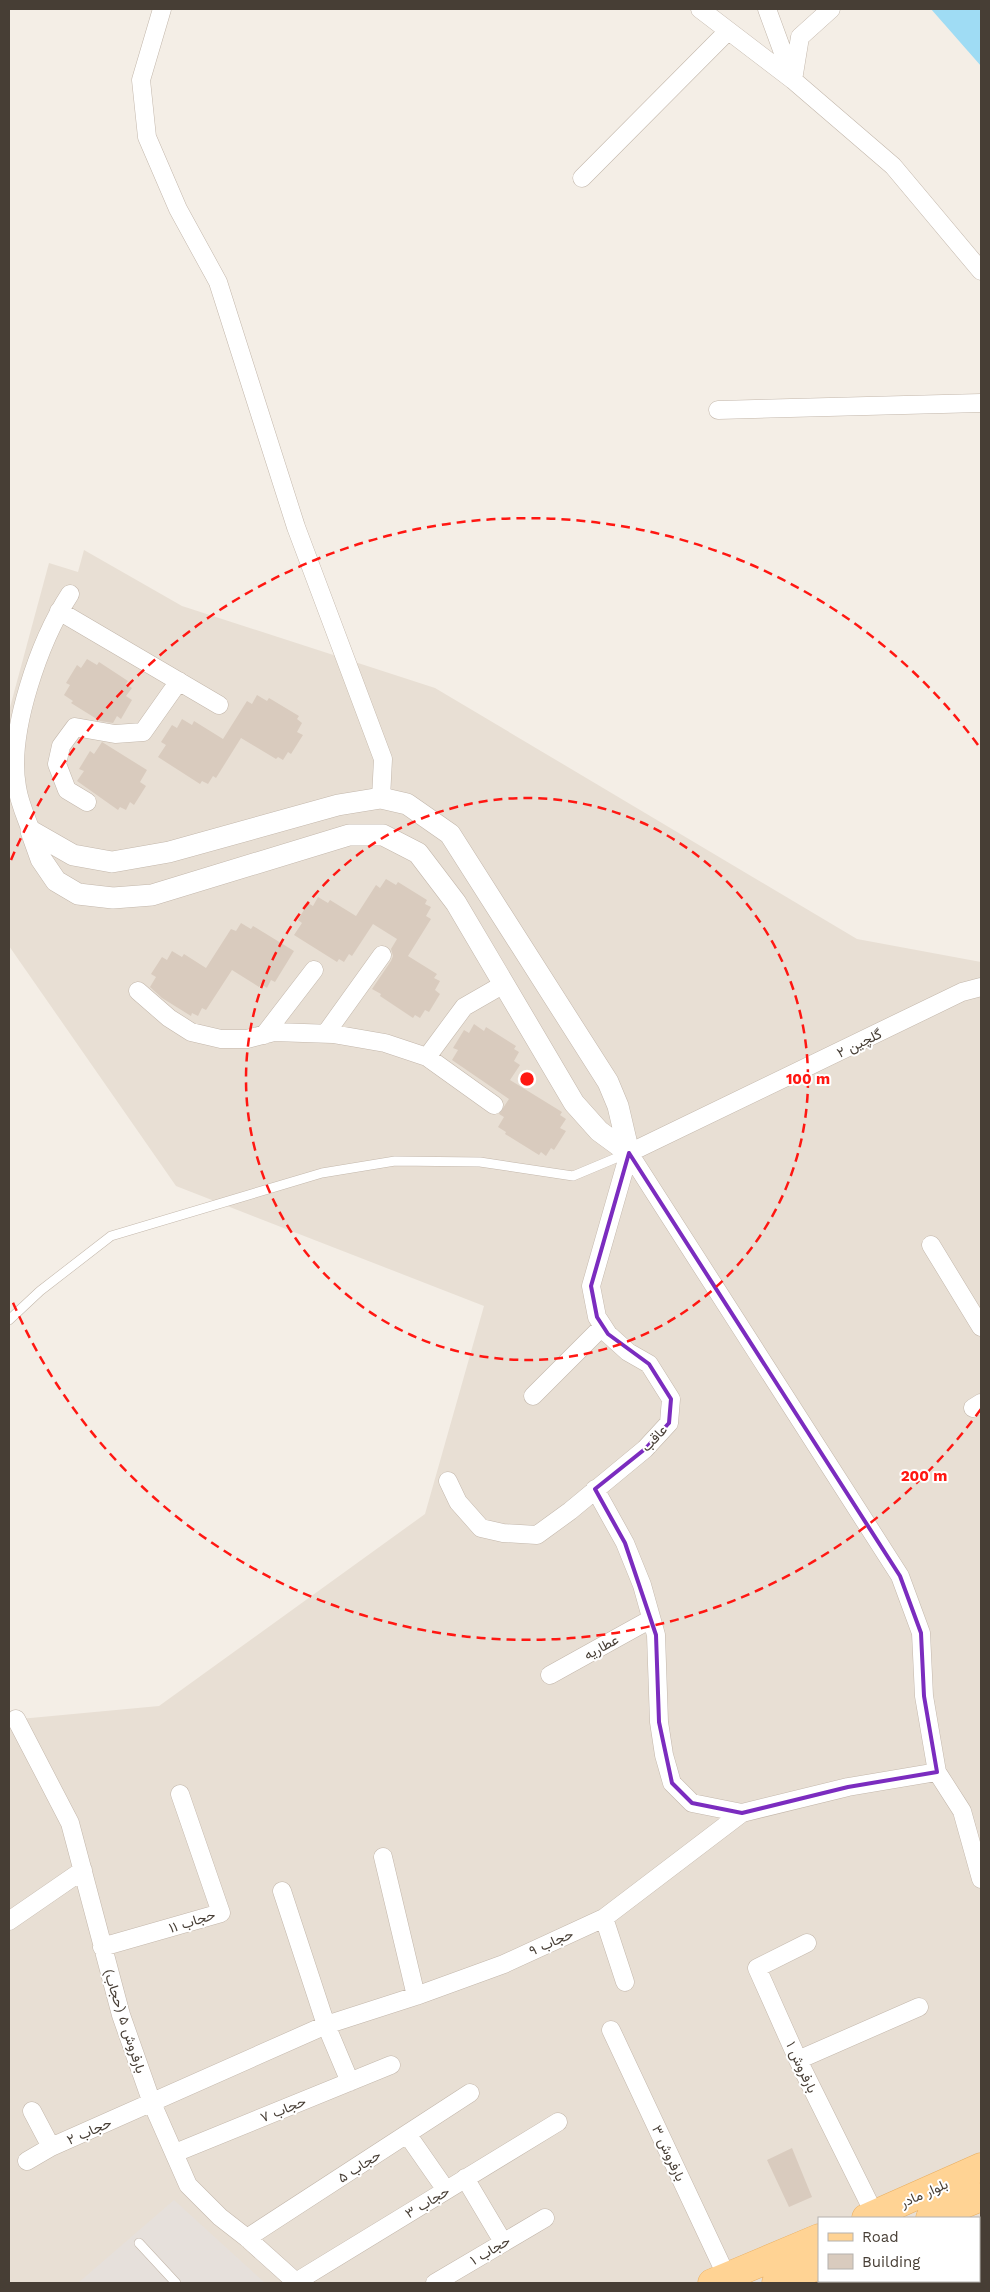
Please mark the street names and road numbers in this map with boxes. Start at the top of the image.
street label: گلچین ۲ [834,1025,885,1063]
street label: عاقب [638,1421,671,1455]
street label: عطاریه [581,1631,621,1664]
street label: حجاب ۱۱ [167,1906,217,1937]
street label: حجاب ۹ [527,1925,576,1960]
street label: بارفروش ۵ (حجاب) [100,1967,149,2075]
street label: بارفروش ۱ [782,2039,821,2096]
street label: حجاب ۷ [258,2093,309,2126]
street label: حجاب ۲ [64,2114,114,2149]
street label: بارفروش ۳ [648,2122,689,2184]
street label: حجاب ۵ [335,2146,384,2187]
street label: بلوار مادر [897,2175,951,2212]
street label: حجاب ۳ [402,2183,453,2222]
street label: حجاب ۱ [467,2232,513,2269]

